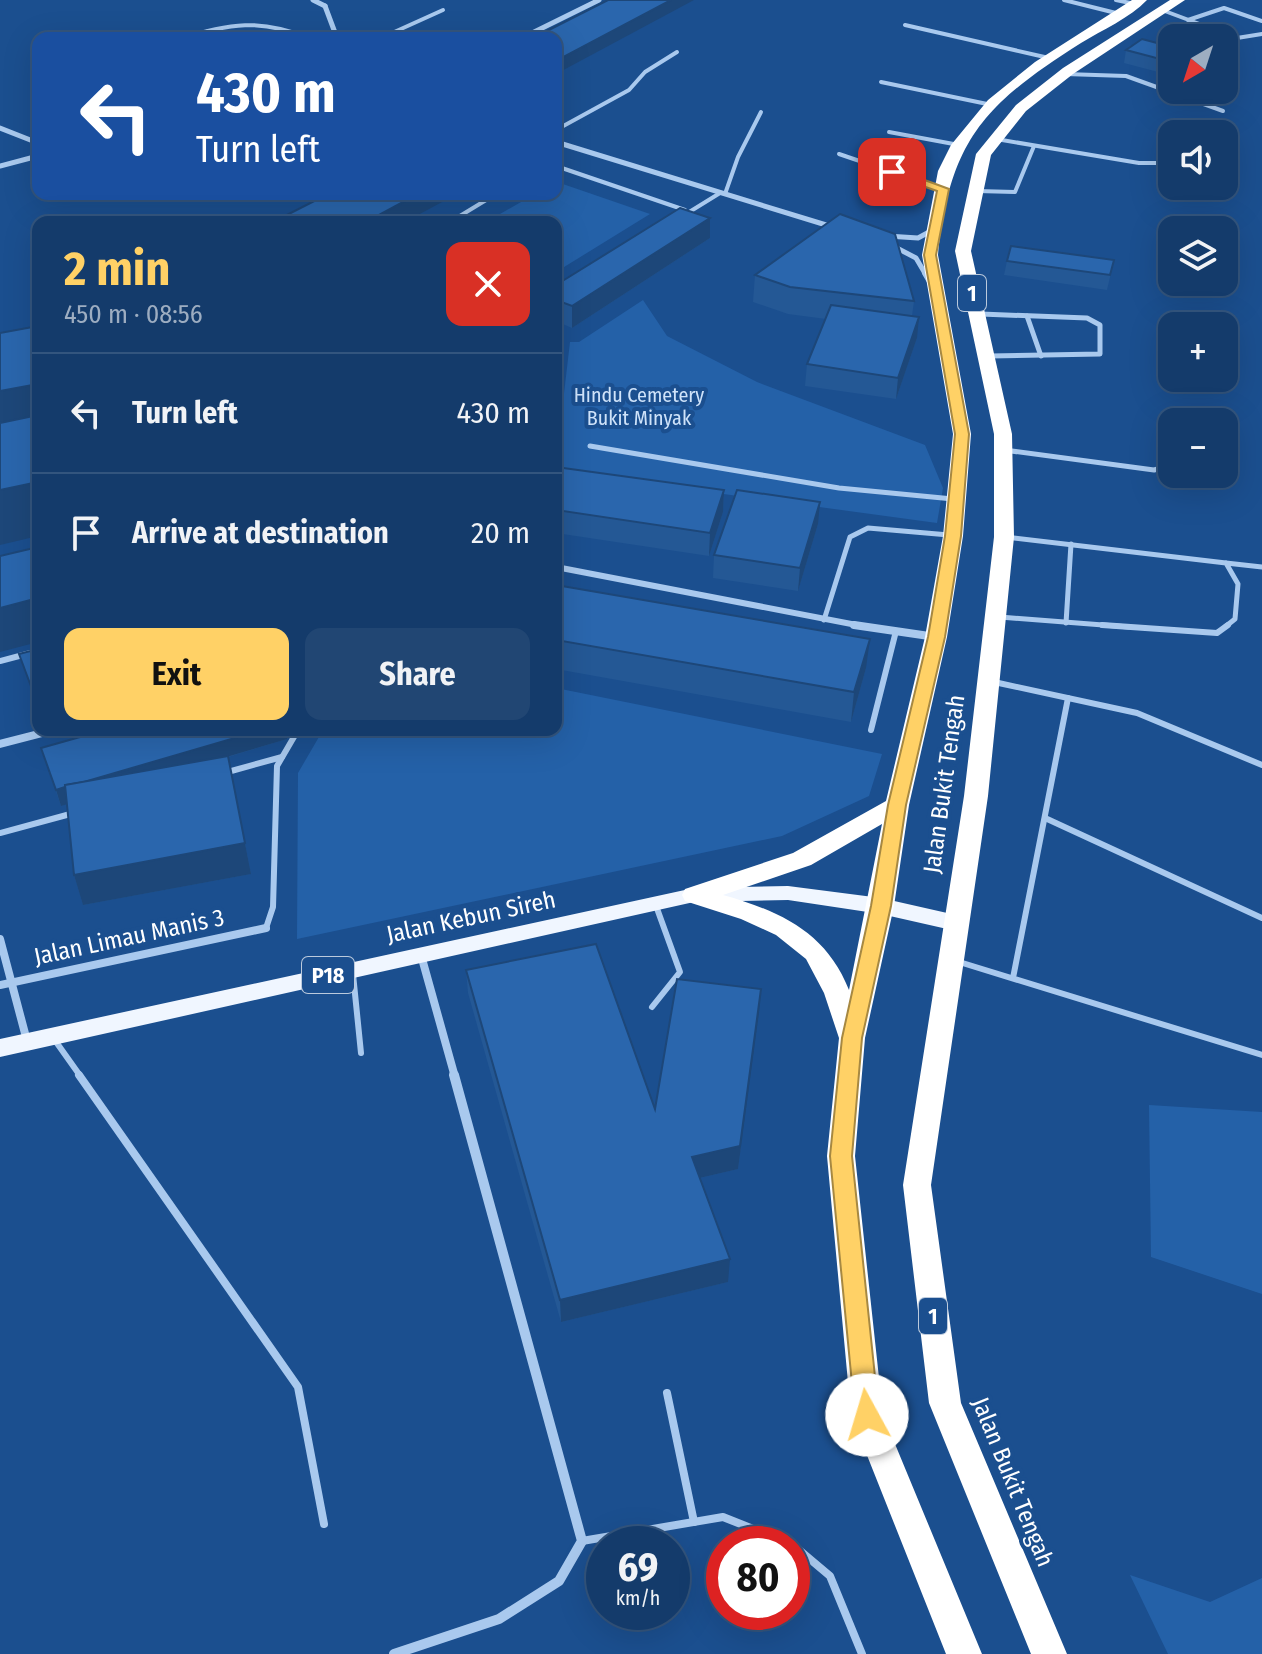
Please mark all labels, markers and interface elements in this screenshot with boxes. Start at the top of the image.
north arrow [1158,24,1238,104]
map controls [1158,24,1238,488]
text: 430 m [196,60,336,127]
icon: left [64,64,168,168]
button: sound [1158,120,1238,200]
text: Turn left [196,128,320,172]
pin [858,138,926,206]
icon: arrive [870,150,914,194]
button: layers [1158,216,1238,296]
text: 2 min [64,240,170,298]
button: close [446,242,530,326]
road number: 1 [958,275,986,311]
text: 450 m · 08:56 [64,299,203,330]
button: + [1158,312,1238,392]
park label: Hindu Cemetery Bukit Minyak [574,383,704,430]
icon: left [64,391,108,435]
text: Turn left [132,395,238,431]
text: 430 m [457,395,530,431]
button: − [1158,408,1238,488]
icon: arrive [64,511,108,555]
text: Arrive at destination [132,515,389,551]
text: 20 m [471,515,530,551]
button: Exit [64,628,289,720]
button: Share [305,628,530,720]
street label: Jalan Bukit Tengah [918,693,970,875]
street label: Jalan Kebun Sireh [384,885,558,949]
street label: Jalan Limau Manis 3 [31,903,227,971]
road number: P18 [302,957,354,993]
road number: 1 [919,1298,947,1334]
position arrow [825,1373,909,1457]
street label: Jalan Bukit Tengah [966,1393,1060,1571]
speed limit sign: 80 [706,1526,810,1630]
text: 69 [617,1544,659,1592]
text: km/h [616,1586,660,1610]

